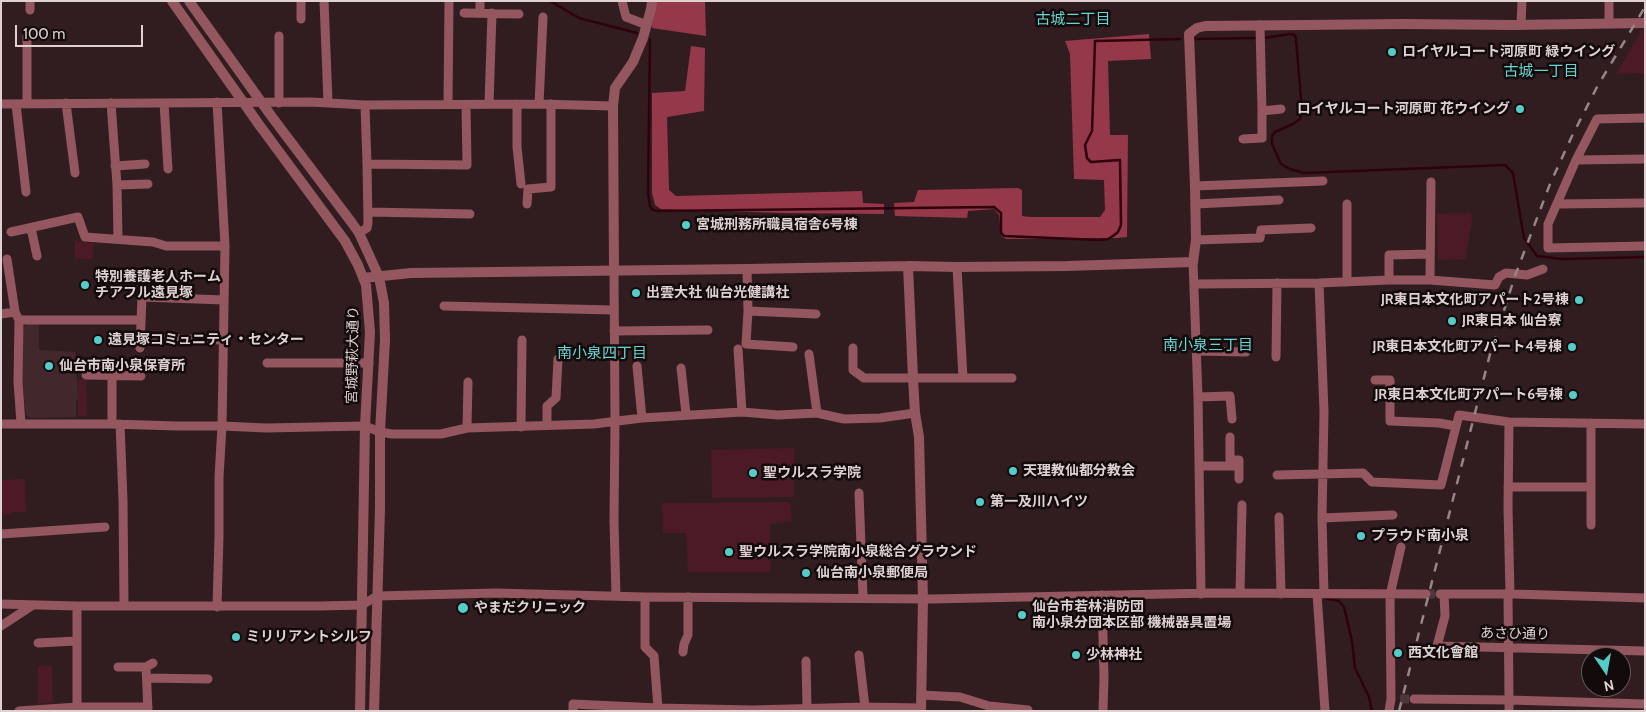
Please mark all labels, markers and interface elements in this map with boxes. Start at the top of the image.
district label: 古城二丁目 [1036,11,1110,29]
scale bar [18,15,145,47]
text: 100 m [23,25,65,43]
place label: ロイヤルコート河原町 緑ウイング [1402,44,1615,60]
marker: ロイヤルコート河原町 緑ウイング [1386,46,1398,58]
district label: 古城一丁目 [1504,63,1578,81]
place label: ロイヤルコート河原町 花ウイング [1297,101,1510,117]
marker: ロイヤルコート河原町 花ウイング [1514,103,1526,115]
place label: 宮城刑務所職員宿舎6号棟 [696,217,858,233]
marker: 宮城刑務所職員宿舎6号棟 [680,219,692,231]
place label: 特別養護老人ホーム チアフル遠見塚 [95,269,221,302]
marker: 特別養護老人ホーム チアフル遠見塚 [79,279,91,291]
place label: 出雲大社 仙台光健講社 [646,285,789,301]
marker: 出雲大社 仙台光健講社 [630,287,642,299]
place label: JR東日本文化町アパート2号棟 [1381,292,1569,308]
marker: JR東日本文化町アパート2号棟 [1573,294,1585,306]
street label: 宮城野萩大通り [344,306,362,404]
place label: JR東日本 仙台寮 [1462,313,1562,329]
marker: JR東日本 仙台寮 [1446,315,1458,327]
place label: 遠見塚コミュニティ・センター [108,332,304,348]
marker: 遠見塚コミュニティ・センター [92,334,104,346]
district label: 南小泉三丁目 [1163,337,1253,355]
place label: JR東日本文化町アパート4号棟 [1373,339,1562,355]
marker: JR東日本文化町アパート4号棟 [1566,341,1578,353]
district label: 南小泉四丁目 [557,345,647,363]
place label: 仙台市南小泉保育所 [59,358,185,374]
marker: 仙台市南小泉保育所 [43,360,55,372]
place label: JR東日本文化町アパート6号棟 [1374,387,1563,403]
marker: JR東日本文化町アパート6号棟 [1567,389,1579,401]
place label: 天理教仙都分教会 [1023,463,1135,479]
place label: 聖ウルスラ学院 [763,465,861,481]
marker: 天理教仙都分教会 [1007,465,1019,477]
marker: 聖ウルスラ学院 [747,467,759,479]
place label: 第一及川ハイツ [990,494,1088,510]
marker: 第一及川ハイツ [974,496,986,508]
place label: プラウド南小泉 [1371,528,1469,544]
marker: プラウド南小泉 [1355,530,1367,542]
place label: 聖ウルスラ学院南小泉総合グラウンド [739,544,977,560]
marker: 聖ウルスラ学院南小泉総合グラウンド [723,546,735,558]
place label: 仙台南小泉郵便局 [816,565,928,581]
marker: 仙台南小泉郵便局 [800,567,812,579]
place label: 仙台市若林消防団 南小泉分団本区部 機械器具置場 [1032,599,1231,632]
place label: やまだクリニック [474,600,586,616]
marker: やまだクリニック [456,601,470,615]
marker: 仙台市若林消防団 南小泉分団本区部 機械器具置場 [1016,609,1028,621]
street label: あさひ通り [1480,625,1550,643]
place label: ミリリアントシルフ [246,629,372,645]
marker: ミリリアントシルフ [230,631,242,643]
place label: 西文化會館 [1408,645,1478,661]
place label: 少林神社 [1086,647,1142,663]
marker: 西文化會館 [1392,647,1404,659]
north arrow [1581,647,1631,697]
marker: 少林神社 [1070,649,1082,661]
text: N [1602,676,1616,696]

